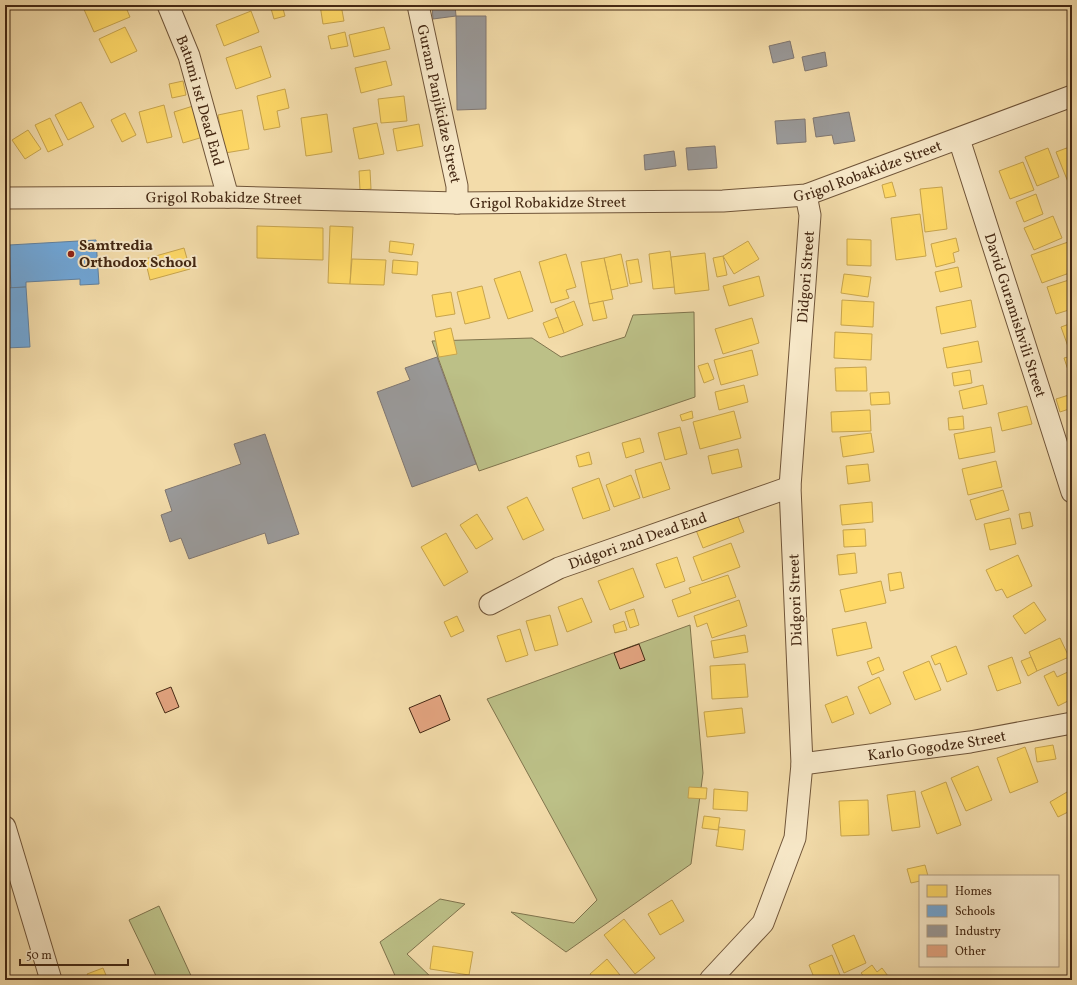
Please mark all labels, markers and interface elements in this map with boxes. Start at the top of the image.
street label: Guram Panjikidze Street [411,23,465,185]
street label: Batumi 1st Dead End [170,32,228,169]
street label: Grigol Robakidze Street [793,136,945,208]
street label: Grigol Robakidze Street [146,188,302,211]
street label: Grigol Robakidze Street [470,193,626,215]
street label: Didgori Street [793,230,821,324]
street label: David Guramishvili Street [978,231,1050,401]
place label: Samtredia Orthodox School [79,236,197,274]
marker: Samtredia Orthodox School [66,249,76,259]
street label: Didgori 2nd Dead End [566,508,710,576]
street label: Didgori Street [784,553,809,647]
street label: Karlo Gogodze Street [866,726,1008,767]
legend [919,875,1059,967]
text: Homes [955,884,992,900]
text: Schools [955,904,995,920]
text: Industry [955,924,1001,940]
scale bar [20,941,128,967]
text: Other [955,944,986,960]
text: 50 m [26,948,52,964]

